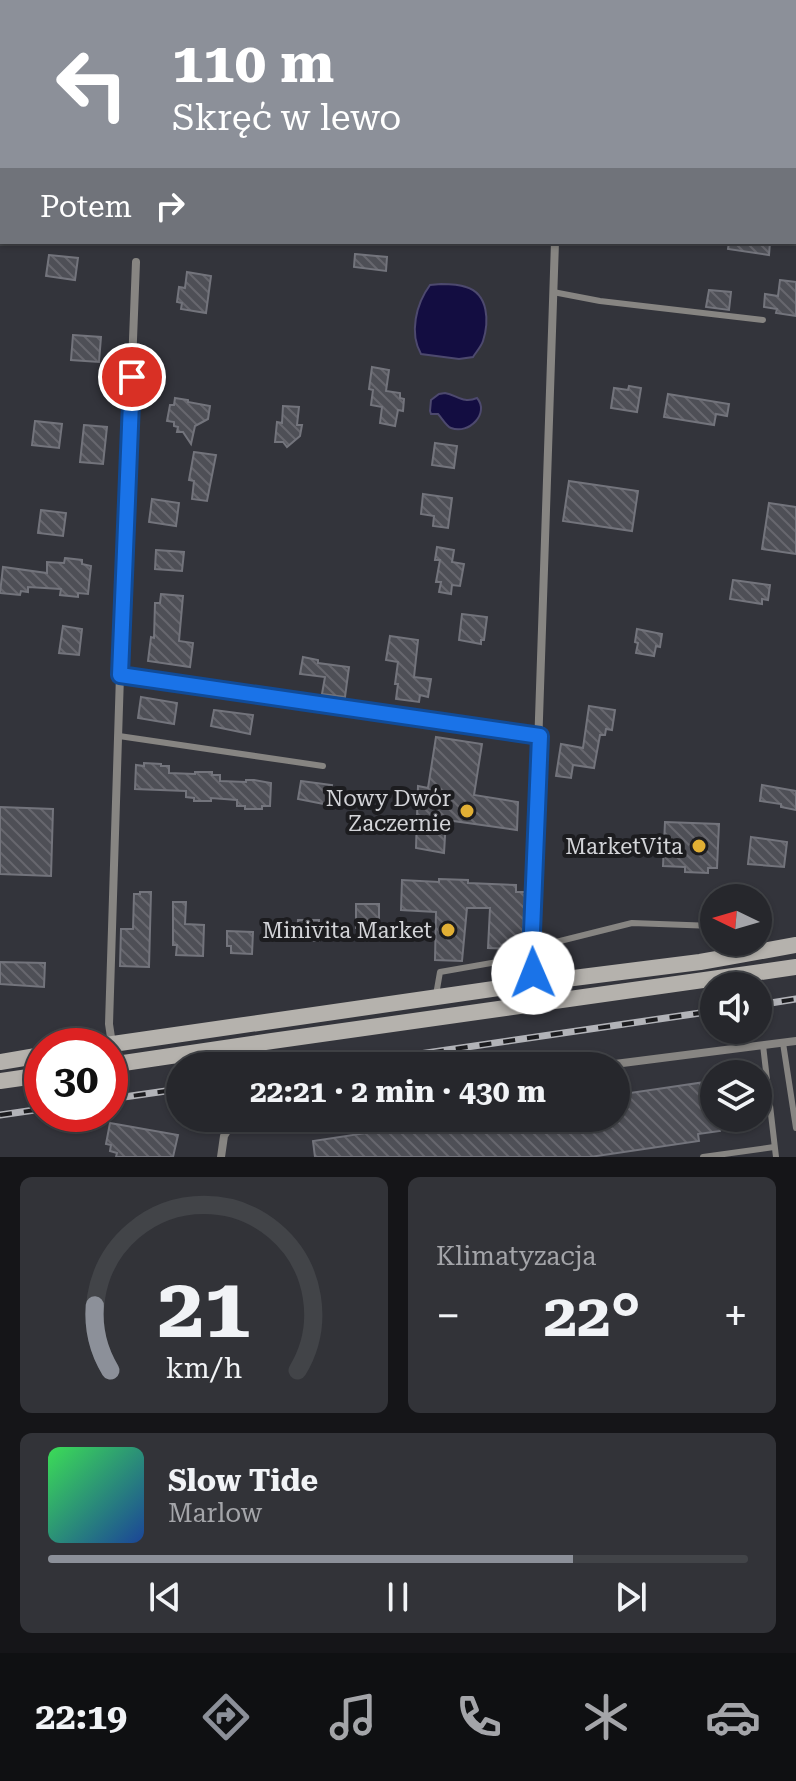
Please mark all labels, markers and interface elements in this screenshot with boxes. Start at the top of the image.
text: 110 m [172,30,334,96]
icon: left [40,32,144,136]
text: Skręć w lewo [172,97,401,139]
icon: right [148,184,192,228]
text: Potem [40,189,132,224]
pin [98,343,166,411]
icon: arrive [110,355,154,399]
place label: Nowy Dwór Zaczernie [326,786,451,836]
marker: Nowy Dwór Zaczernie [458,802,476,820]
place label: MarketVita [565,834,683,859]
marker: MarketVita [690,837,708,855]
north arrow [700,884,772,956]
map controls [700,884,772,1132]
place label: Minivita Market [262,918,432,943]
marker: Minivita Market [439,921,457,939]
position arrow [491,931,575,1015]
button: sound [700,972,772,1044]
speed limit sign: 30 [24,1028,128,1132]
button: layers [700,1060,772,1132]
text: 22:21 · 2 min · 430 m [250,1074,546,1109]
text: Klimatyzacja [436,1241,596,1271]
text: 21 [157,1260,251,1357]
text: 22° [543,1280,641,1351]
text: − [436,1290,461,1342]
text: + [723,1290,748,1342]
text: km/h [166,1351,242,1385]
text: Slow Tide [168,1463,318,1498]
text: Marlow [168,1498,262,1528]
icon: previous [143,1575,187,1619]
icon: pause [376,1575,420,1619]
icon: next [609,1575,653,1619]
icon: directions [198,1689,254,1745]
icon: music [325,1689,381,1745]
icon: phone [451,1689,507,1745]
icon: climate [578,1689,634,1745]
icon: car [705,1689,761,1745]
text: 22:19 [35,1696,127,1738]

